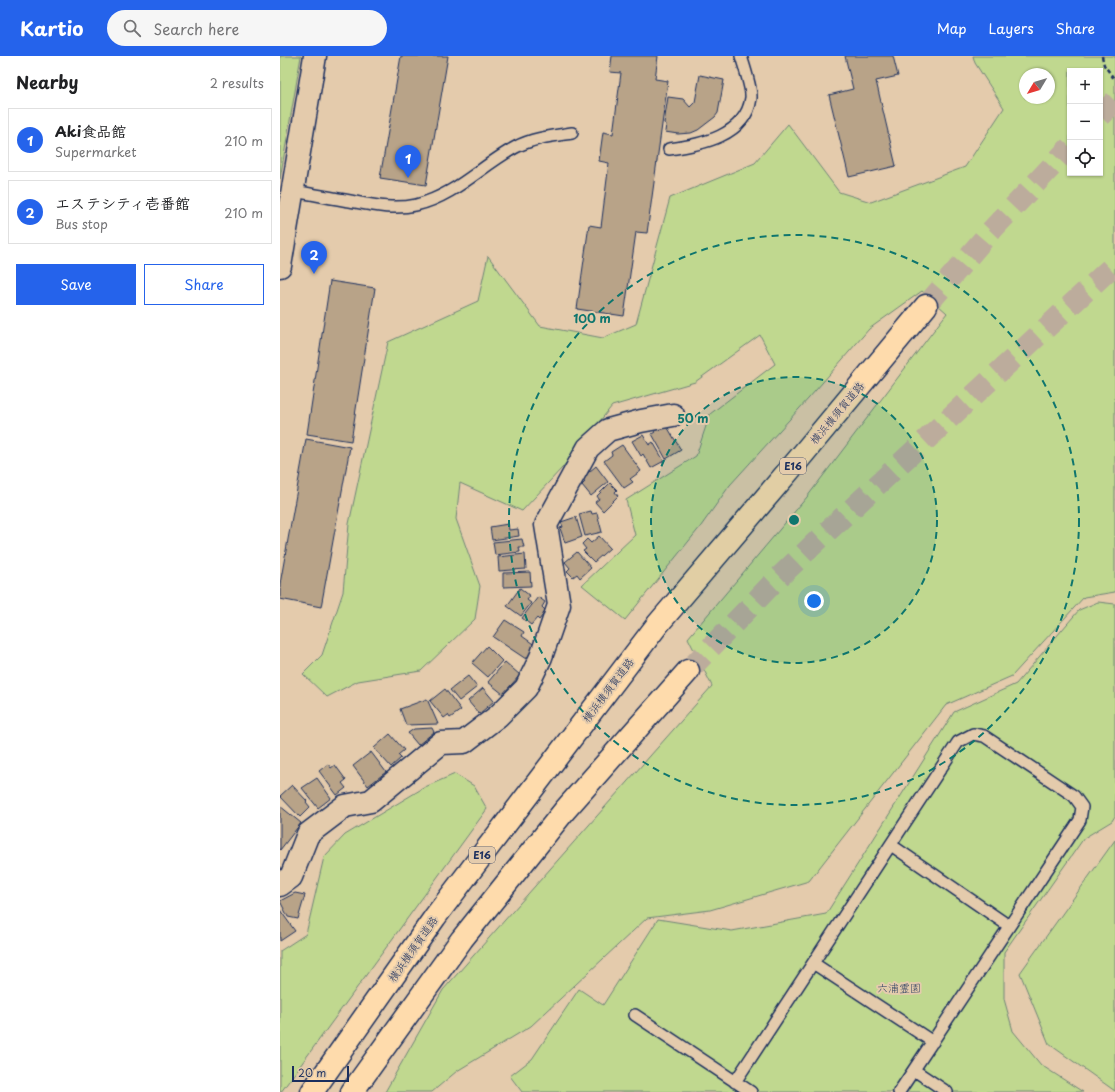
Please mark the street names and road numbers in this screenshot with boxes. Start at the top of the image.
street label: 横浜横須賀道路 [805,378,868,448]
road number: E16 [780,458,806,474]
street label: 横浜横須賀道路 [578,654,638,726]
road number: E16 [469,847,495,863]
street label: 横浜横須賀道路 [384,912,442,985]

